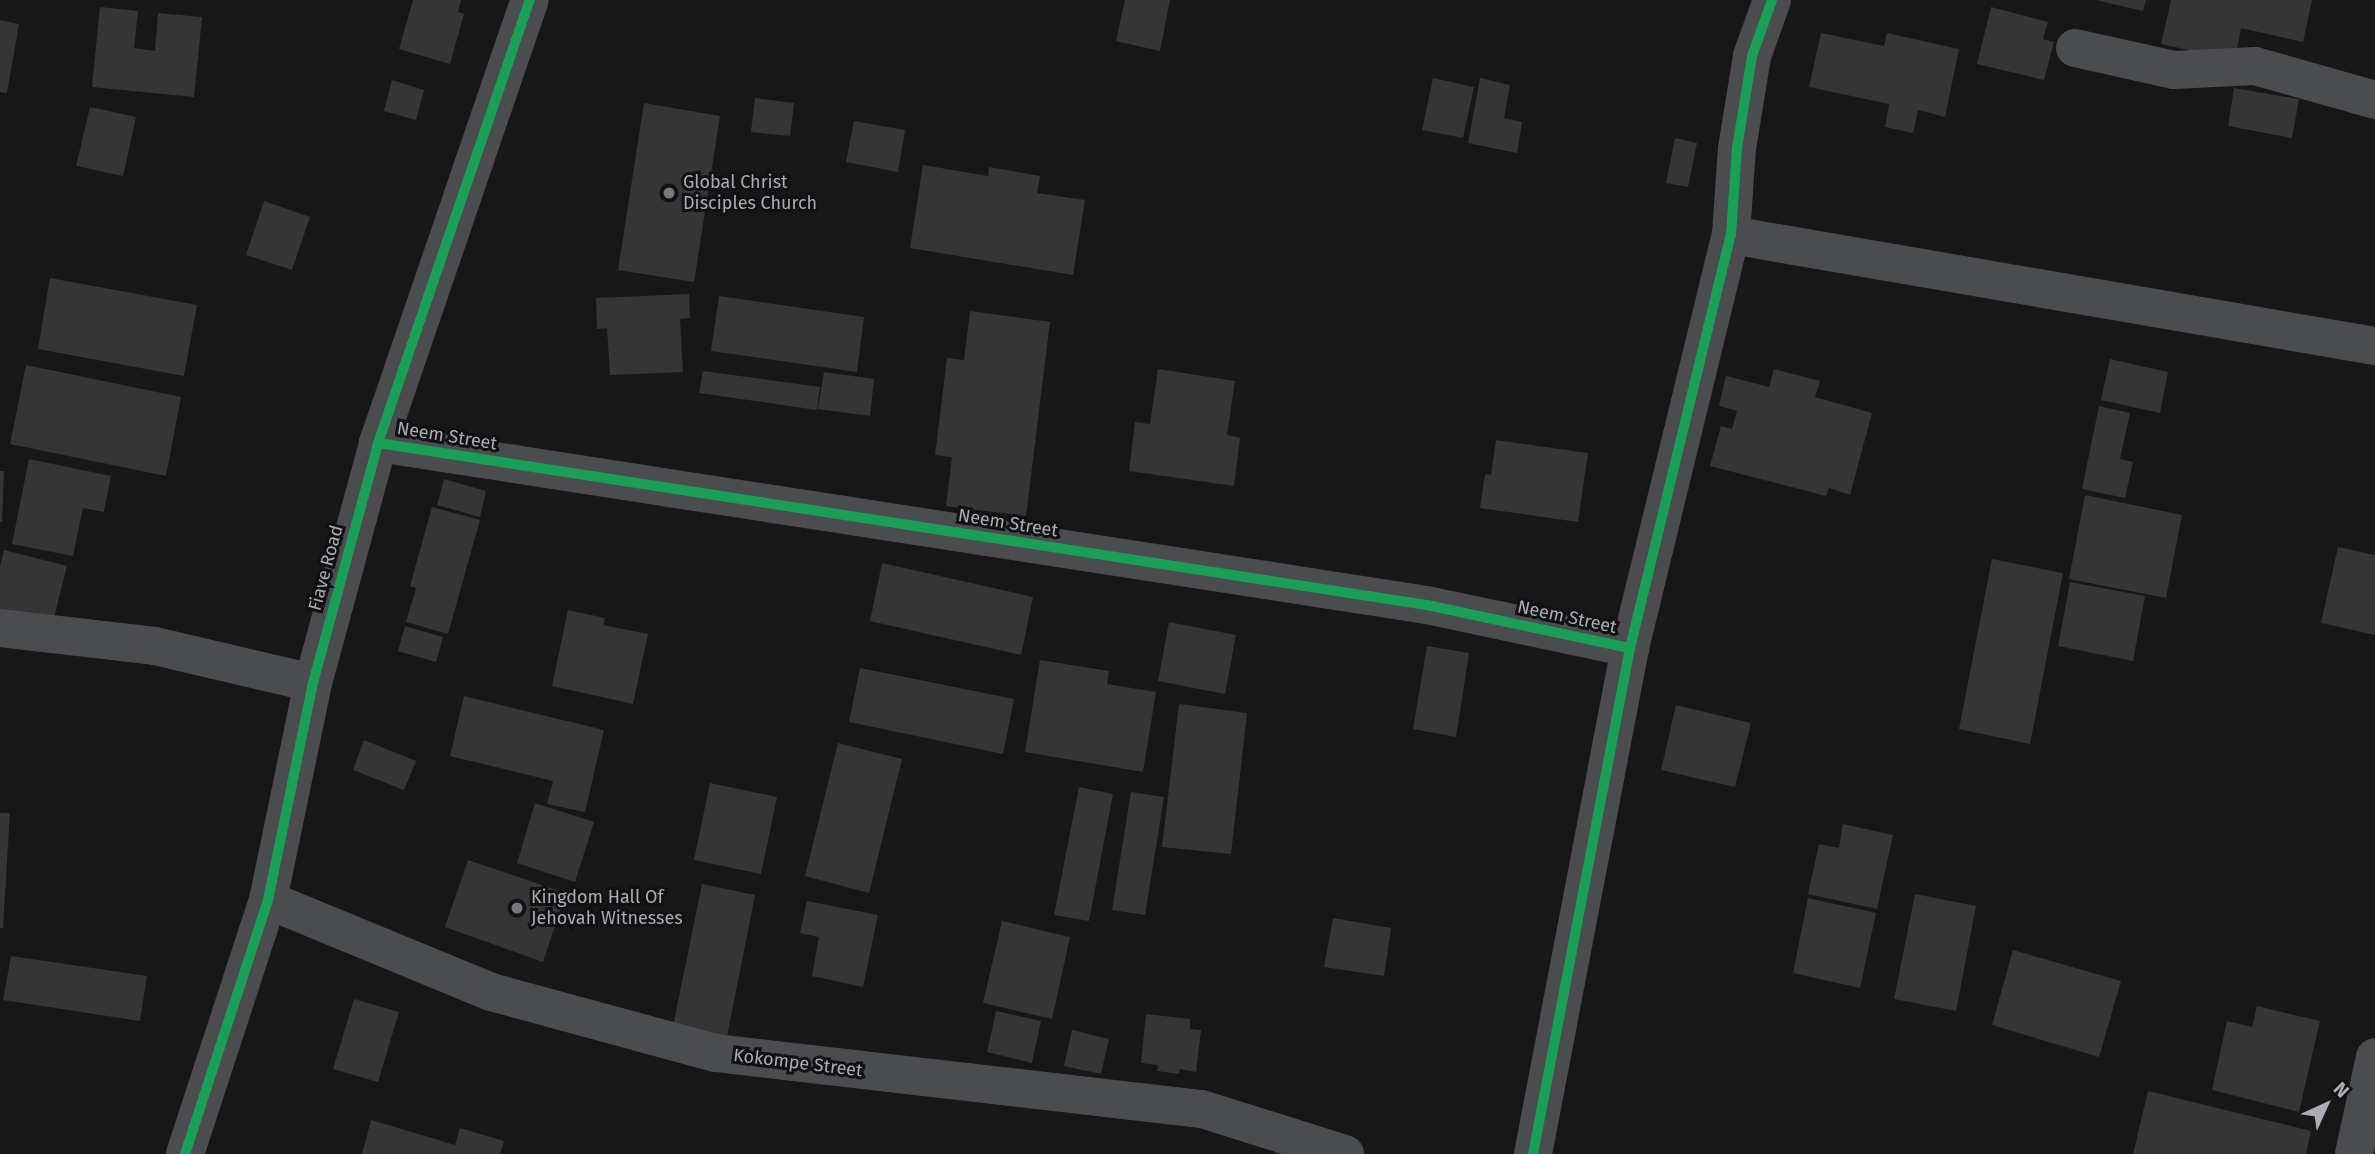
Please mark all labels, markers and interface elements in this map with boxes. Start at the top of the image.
place label: Global Christ Disciples Church [683,172,817,214]
marker: Global Christ Disciples Church [661,185,677,201]
street label: Neem Street [395,417,499,455]
street label: Neem Street [956,504,1060,542]
street label: Fiave Road [304,523,348,613]
street label: Neem Street [1515,596,1619,638]
place label: Kingdom Hall Of Jehovah Witnesses [531,887,683,930]
marker: Kingdom Hall Of Jehovah Witnesses [509,900,525,916]
street label: Kokompe Street [732,1044,864,1082]
north arrow [2291,1070,2361,1140]
text: N [2329,1077,2354,1102]

